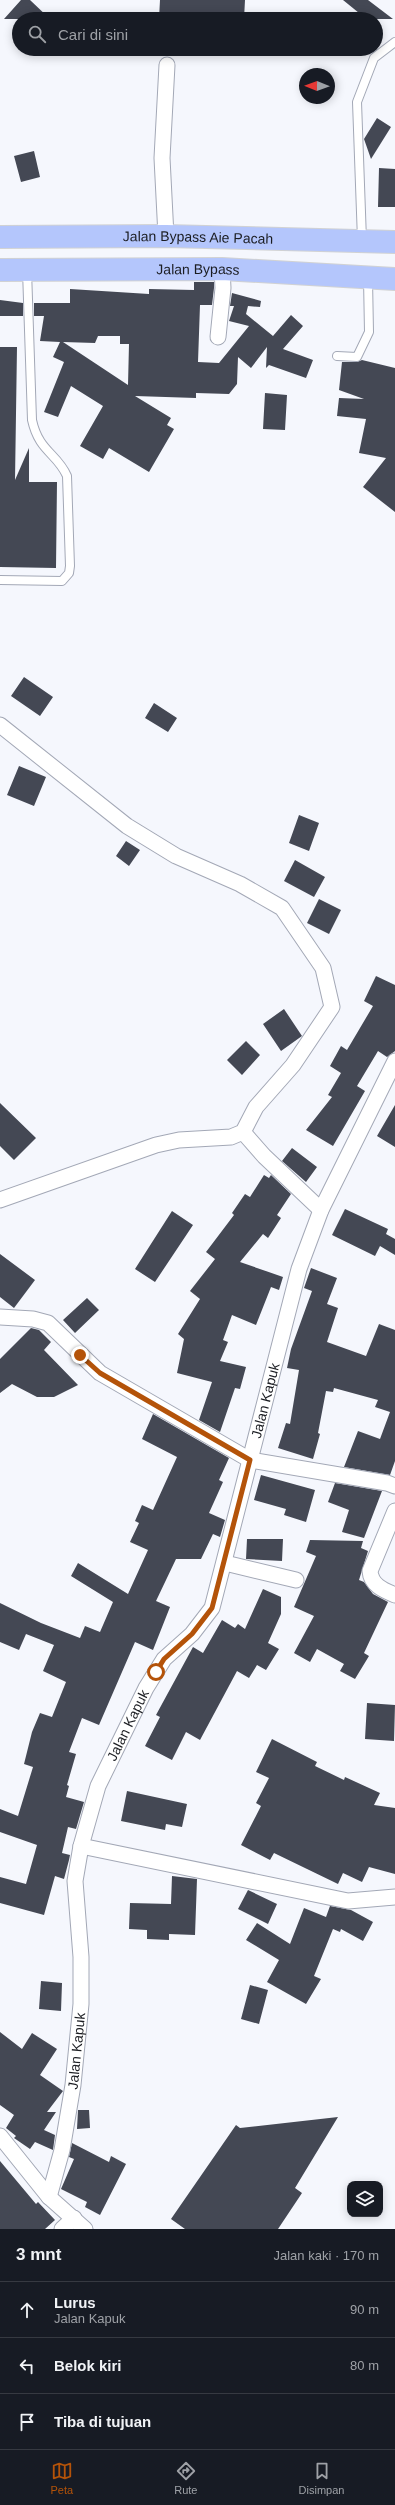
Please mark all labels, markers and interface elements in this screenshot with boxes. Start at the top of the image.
search box [12,12,383,56]
icon: search [26,23,48,45]
text: Cari di sini [58,26,128,43]
north arrow [299,68,335,104]
street label: Jalan Bypass Aie Pacah [123,228,273,247]
street label: Jalan Bypass [156,261,240,278]
route end [71,1346,89,1364]
street label: Jalan Kapuk [248,1360,283,1440]
route start [147,1663,165,1681]
street label: Jalan Kapuk [104,1686,152,1763]
street label: Jalan Kapuk [64,2011,88,2091]
map controls [347,2181,383,2217]
button: layers [347,2181,383,2217]
text: 3 mnt [16,2245,61,2264]
text: Jalan kaki · 170 m [274,2248,379,2263]
text: Lurus [54,2294,96,2311]
icon: ahead [16,2299,38,2321]
text: 90 m [350,2302,379,2317]
text: Jalan Kapuk [54,2311,126,2326]
icon: left [16,2355,38,2377]
text: Belok kiri [54,2357,122,2374]
text: 80 m [350,2358,379,2373]
icon: arrive [16,2411,38,2433]
text: Tiba di tujuan [54,2413,151,2430]
tab: Peta [51,2460,73,2496]
tab: Rute [174,2460,198,2496]
tab: Disimpan [299,2460,344,2496]

